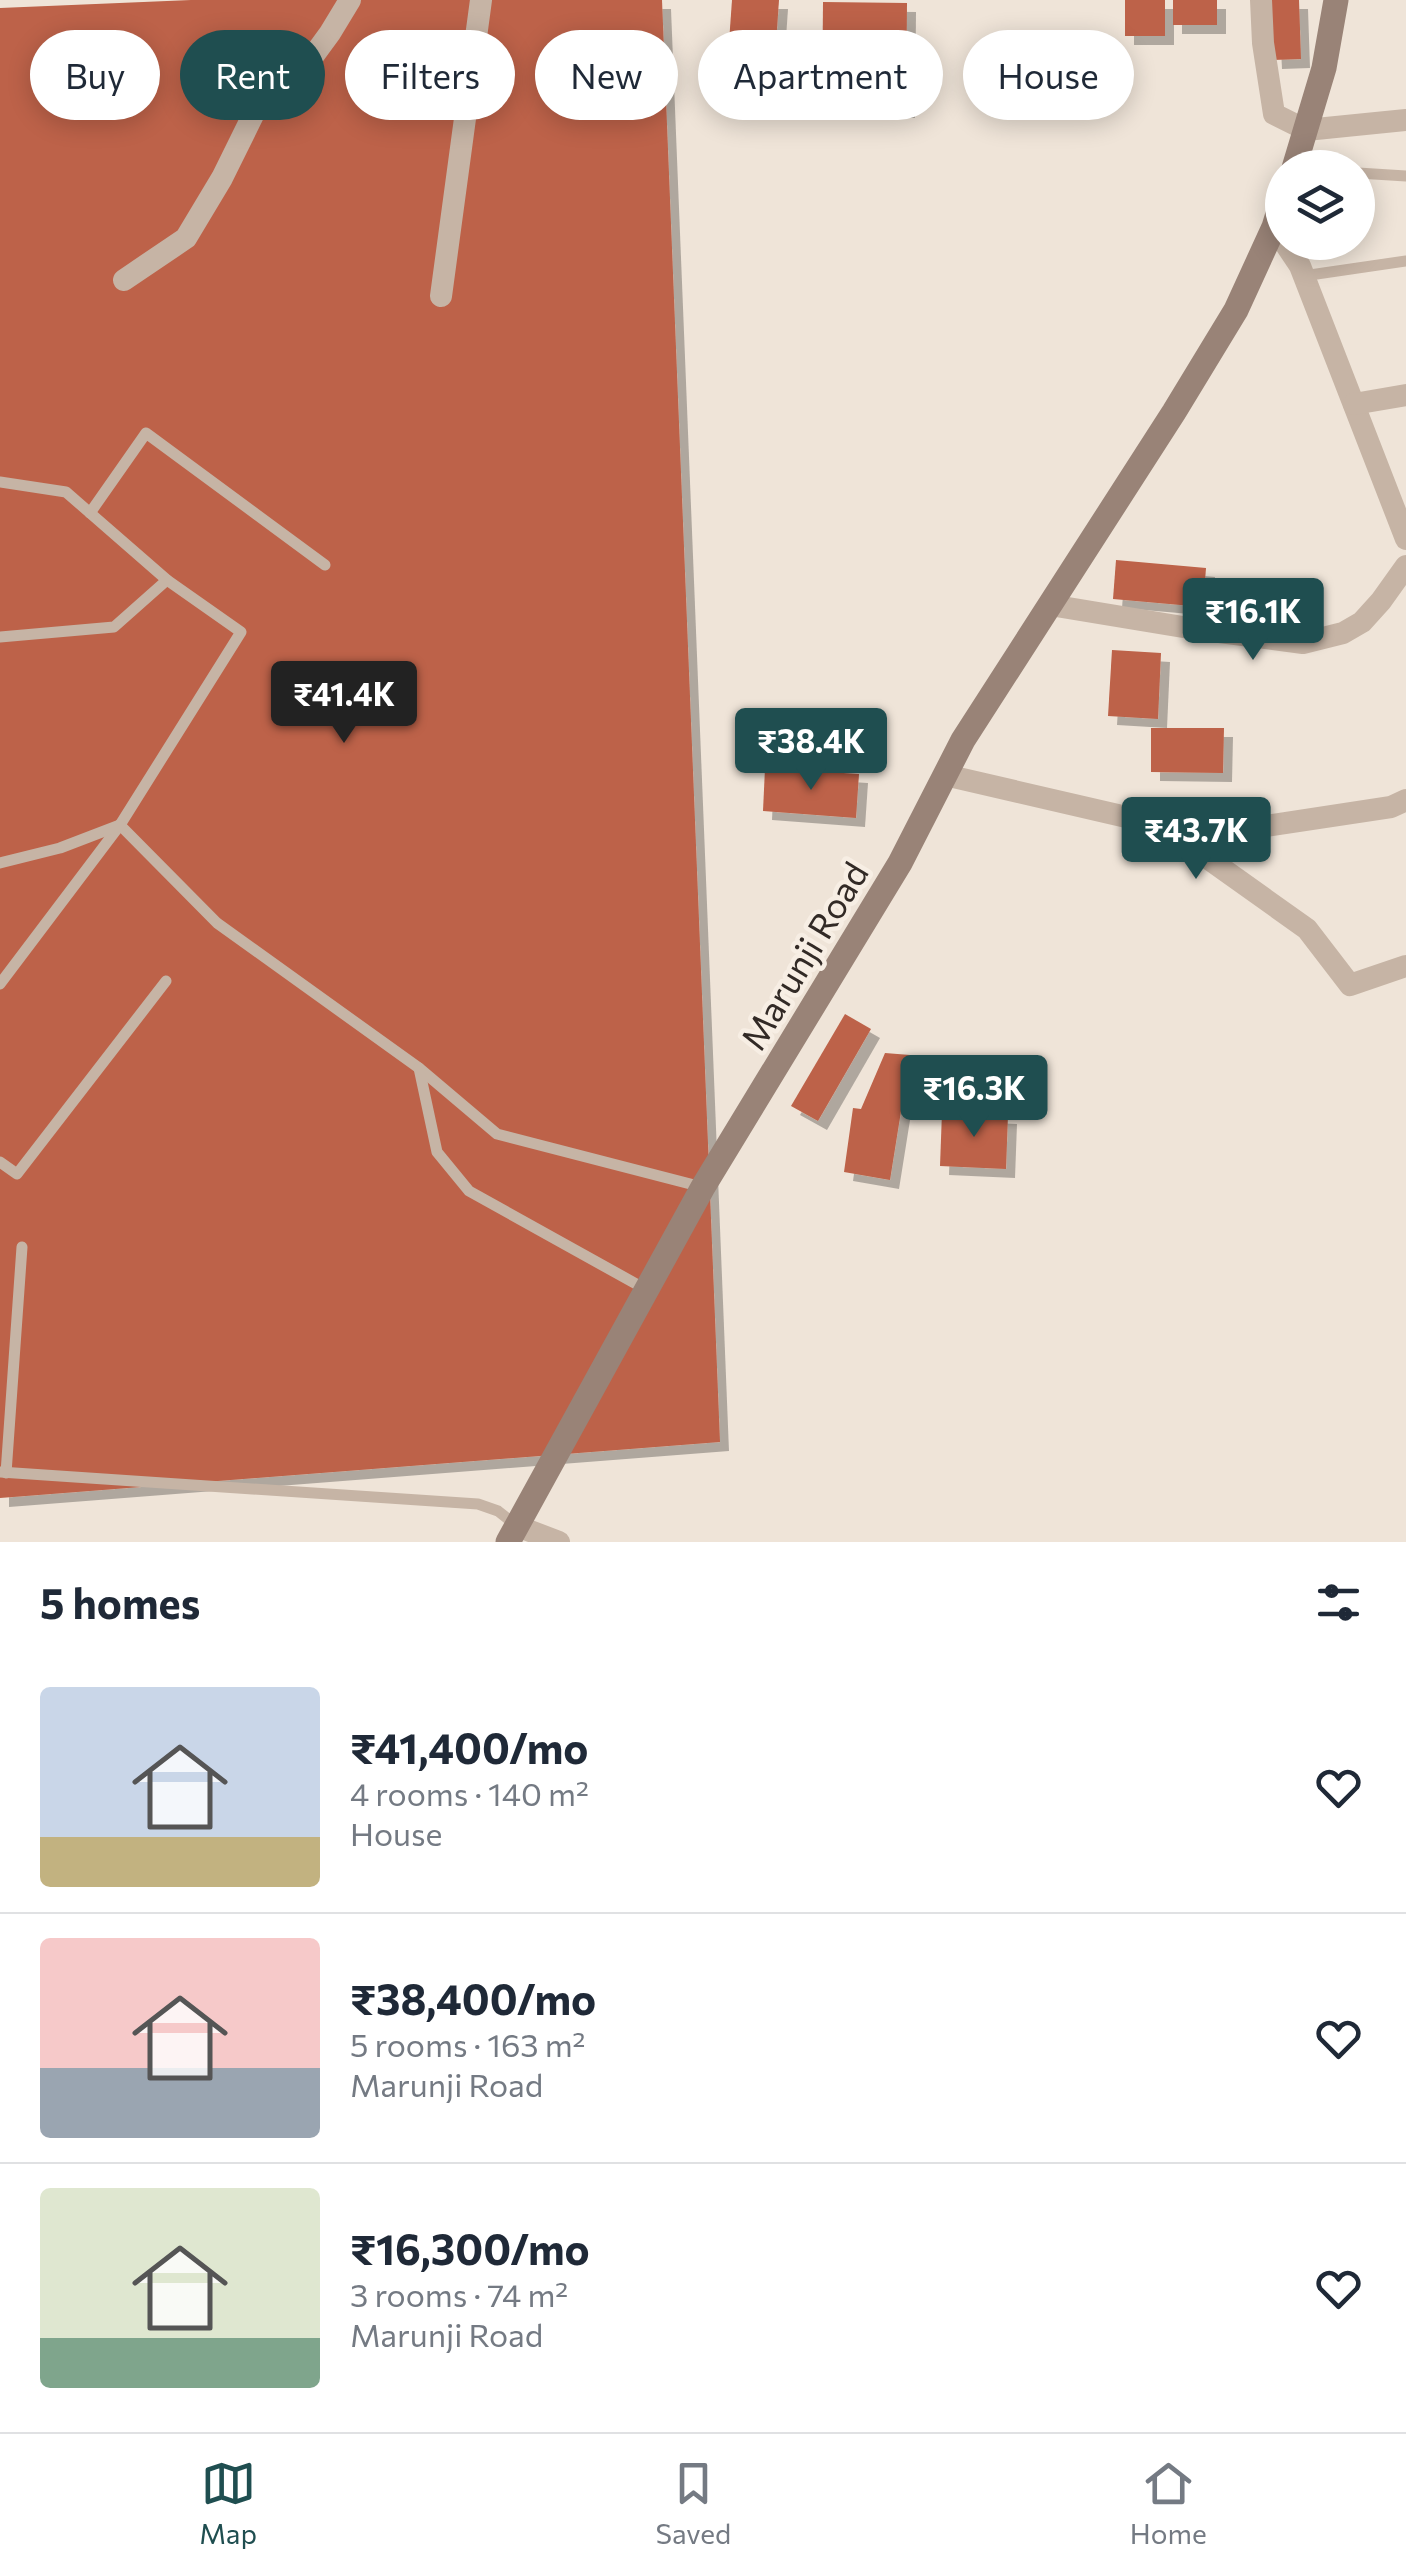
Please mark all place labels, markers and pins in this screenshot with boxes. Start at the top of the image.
pin: ₹16.1K [1172,578,1334,663]
pin: ₹41.4K [263,661,425,746]
pin: ₹38.4K [730,708,892,793]
pin: ₹43.7K [1115,797,1277,882]
pin: ₹16.3K [893,1055,1055,1140]

